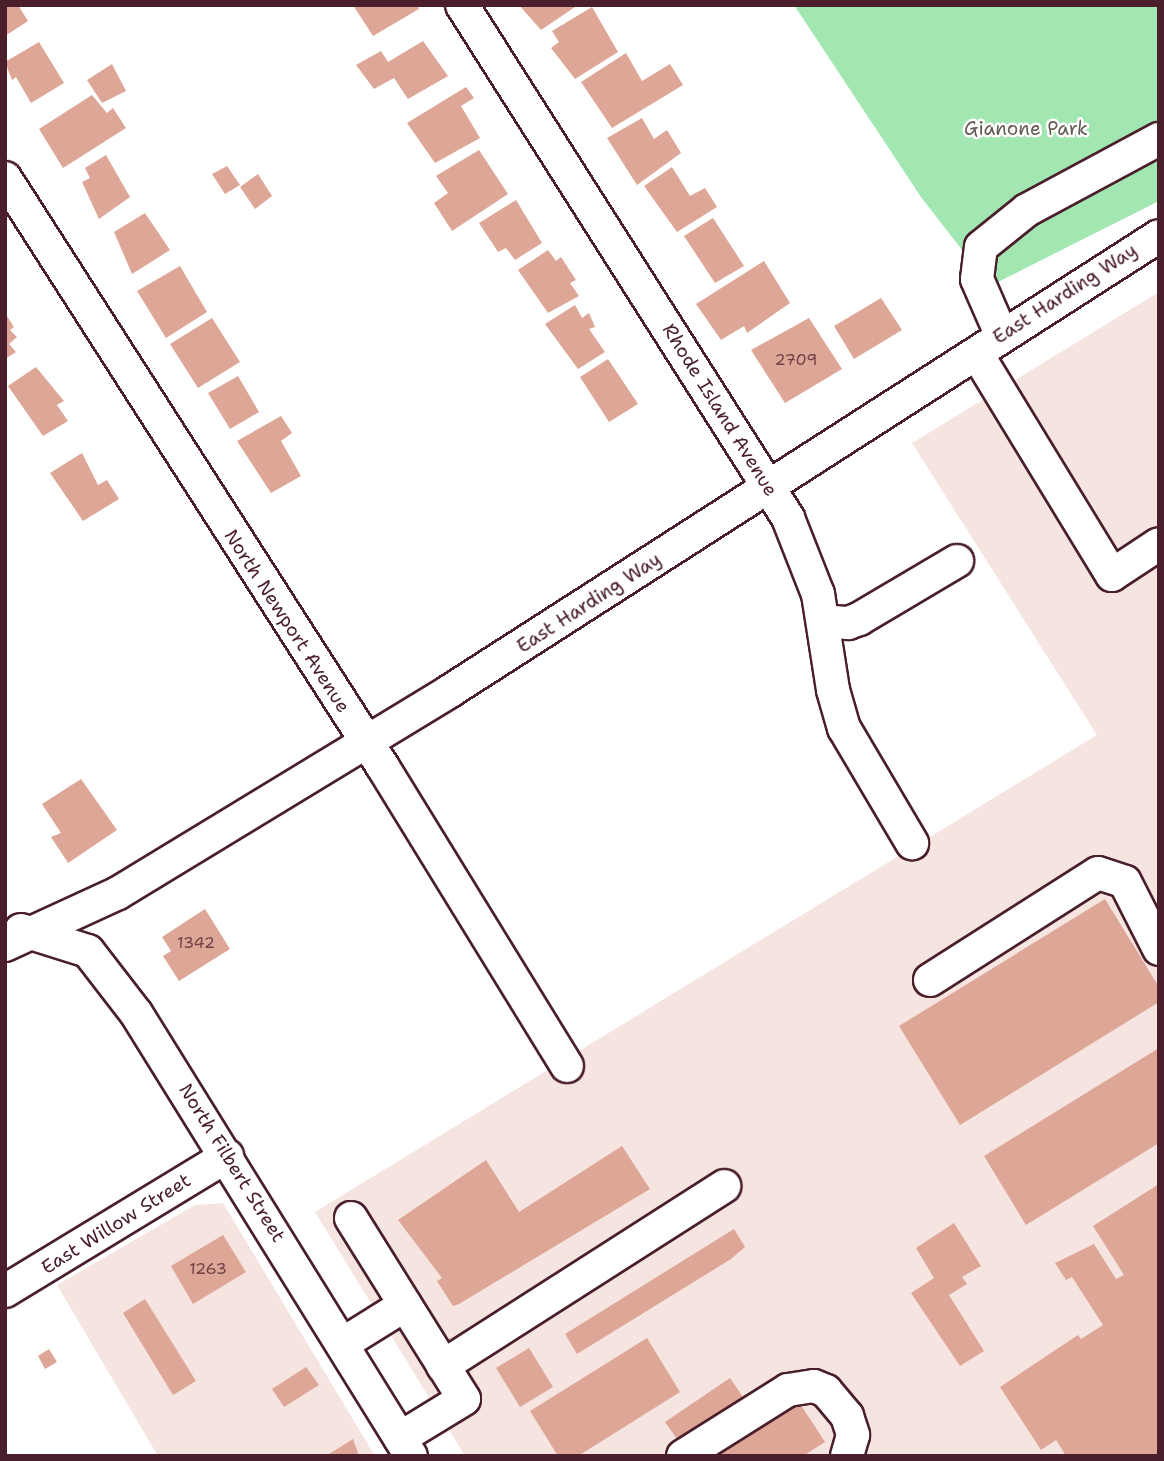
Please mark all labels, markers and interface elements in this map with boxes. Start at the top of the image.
park label: Gianone Park [964,118,1088,140]
street label: East Harding Way [989,239,1141,349]
street label: Rhode Island Avenue [658,320,782,500]
house number: 2709 [775,350,817,370]
street label: North Newport Avenue [219,525,355,717]
street label: East Harding Way [513,548,665,658]
house number: 1342 [177,933,215,953]
street label: North Filbert Street [174,1080,290,1246]
street label: East Willow Street [37,1169,195,1279]
house number: 1263 [189,1259,227,1279]

